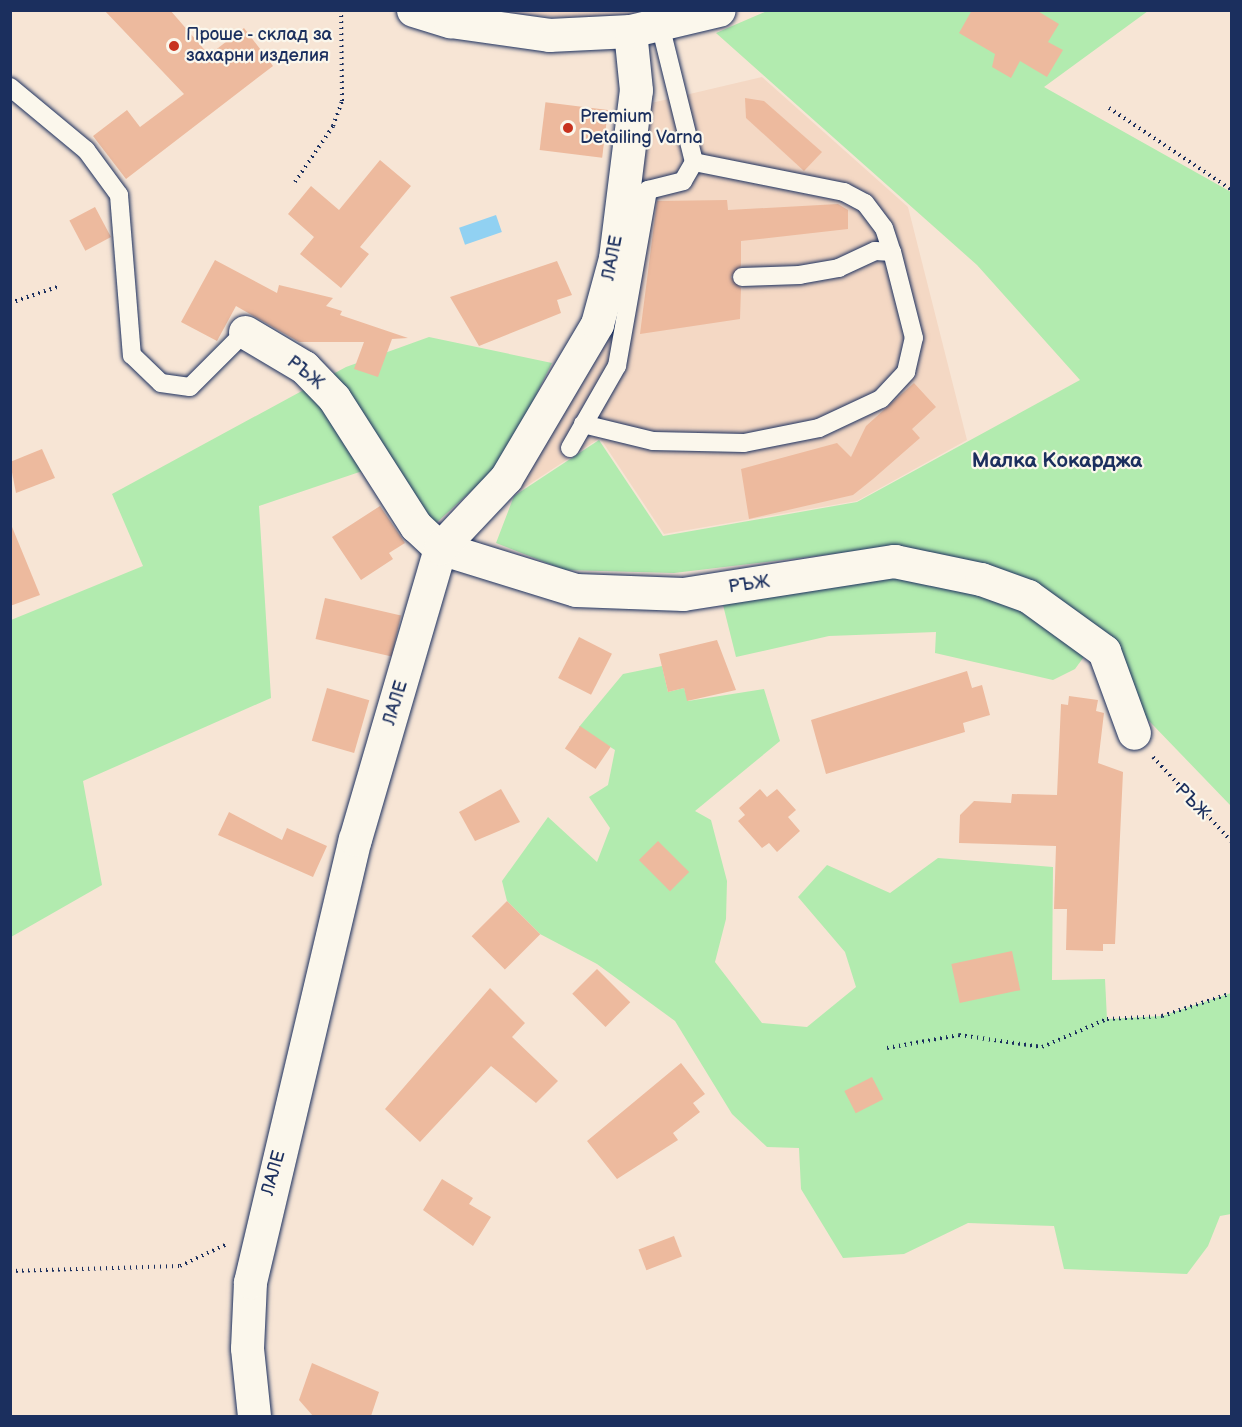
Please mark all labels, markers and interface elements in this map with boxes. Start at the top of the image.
place label: Проше - склад за захарни изделия [186,25,334,68]
marker: Проше - склад за захарни изделия [167,39,181,53]
place label: Premium Detailing Varna [580,107,703,150]
marker: Premium Detailing Varna [561,121,575,135]
street label: ЛАЛЕ [598,234,628,282]
street label: РЪЖ [282,352,328,394]
district label: Малка Кокарджа [972,448,1142,474]
street label: РЪЖ [727,571,771,599]
street label: ЛАЛЕ [379,678,413,728]
street label: РЪЖ [1170,780,1214,824]
street label: ЛАЛЕ [257,1148,291,1198]

